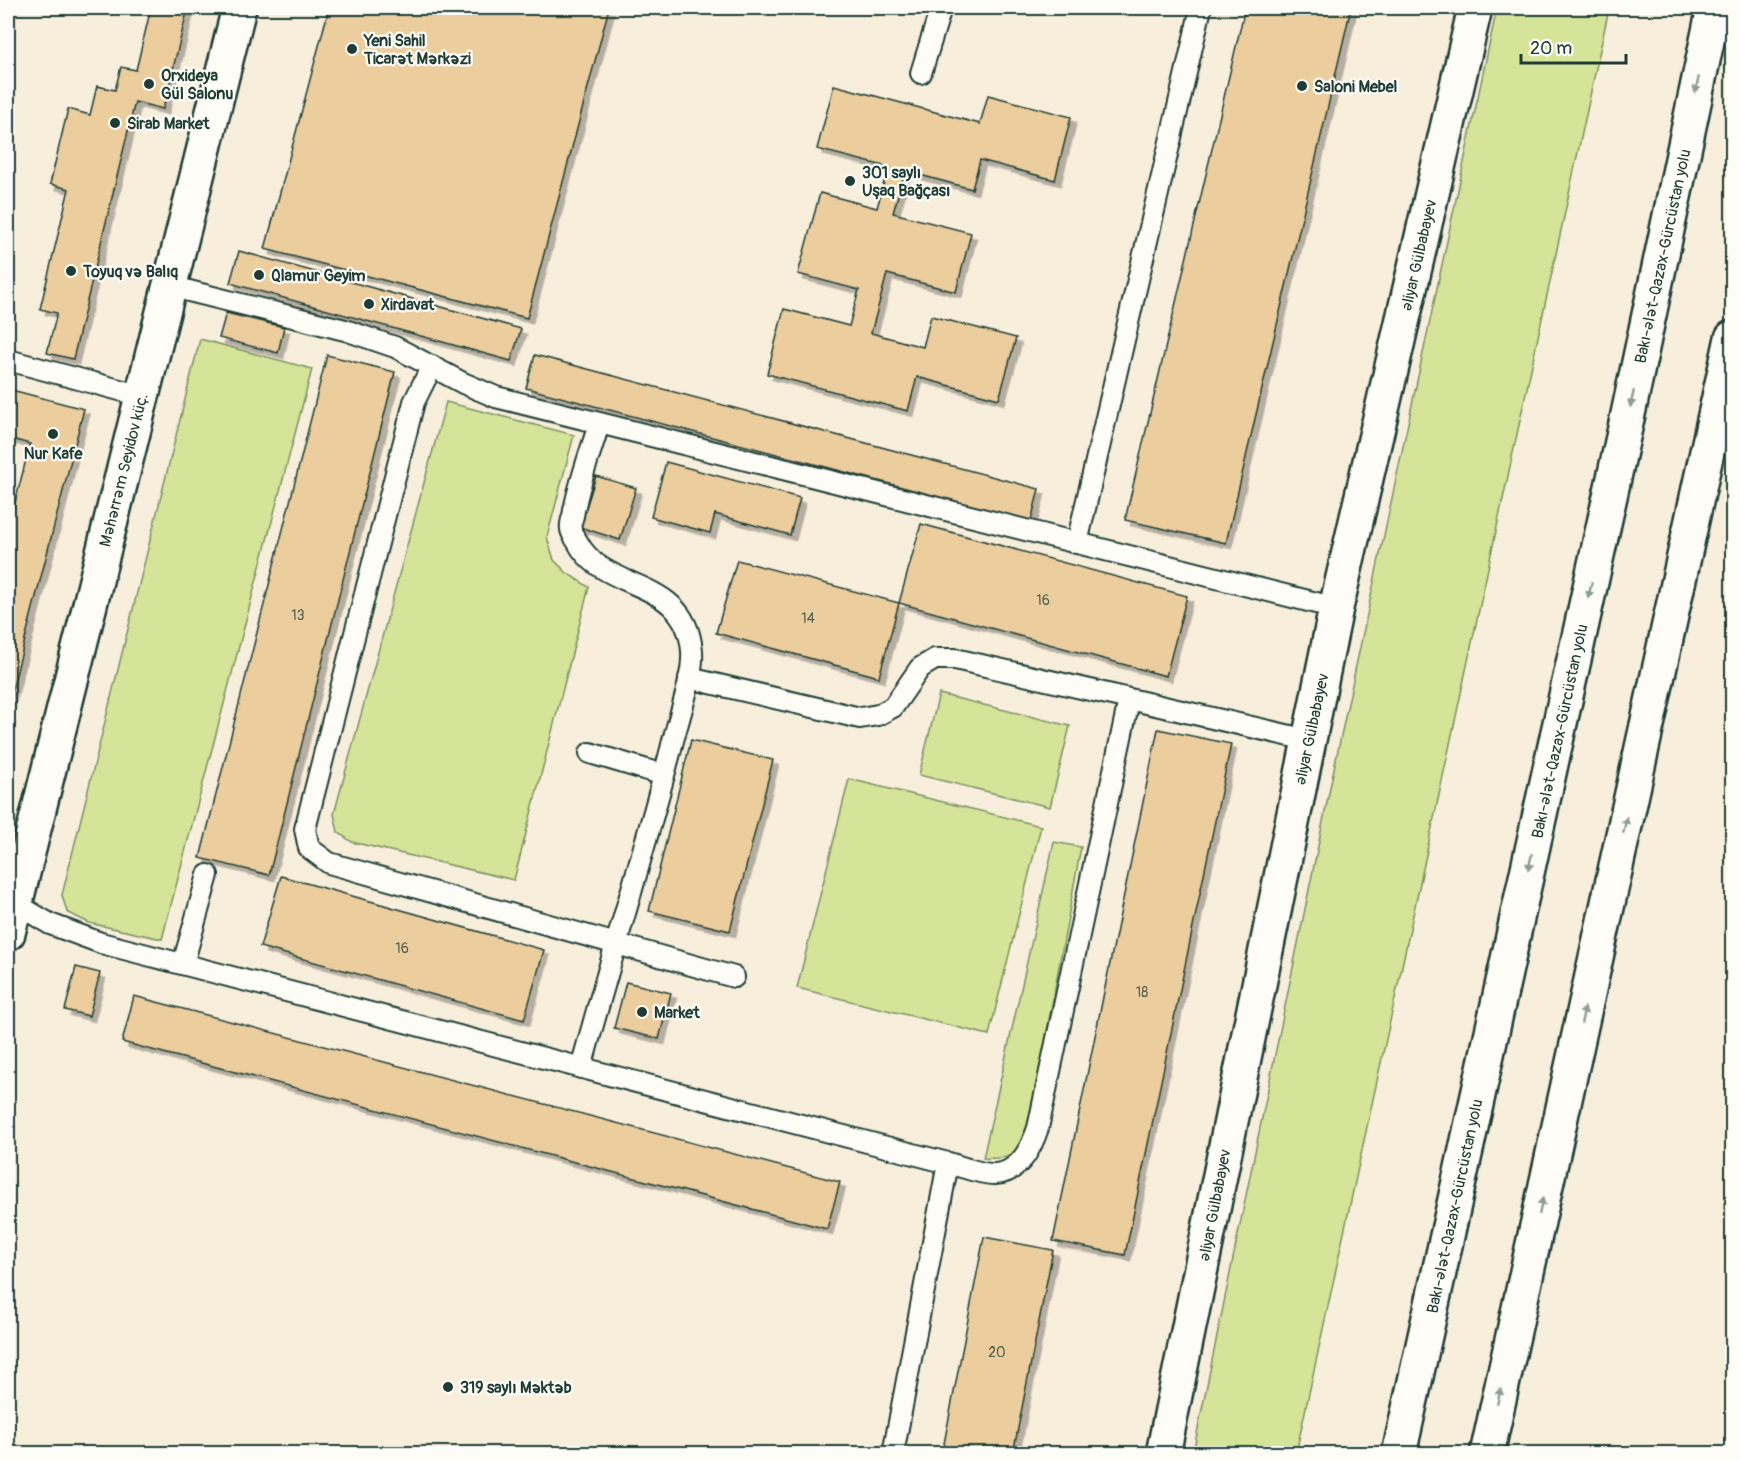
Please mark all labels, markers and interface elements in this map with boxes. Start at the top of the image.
scale bar [1521,27,1626,65]
place label: Yeni Sahil Ticarət Mərkəzi [363,31,471,69]
text: 20 m [1530,37,1572,60]
marker: Yeni Sahil Ticarət Mərkəzi [345,42,359,56]
place label: Orxideya Gül Salonu [161,66,233,104]
one-way arrow [1692,76,1702,95]
marker: Orxideya Gül Salonu [142,77,156,91]
place label: Saloni Mebel [1314,77,1398,97]
marker: Saloni Mebel [1295,79,1309,93]
place label: Sirab Market [127,114,210,134]
marker: Sirab Market [108,116,122,130]
street label: Bakı-Ələt-Qazax-Gürcüstan yolu [1630,147,1695,365]
place label: 301 saylı Uşaq Bağçası [862,163,950,201]
marker: 301 saylı Uşaq Bağçası [843,174,857,188]
street label: Əliyar Gülbabayev [1396,198,1442,313]
place label: Toyuq və Balıq [82,262,178,282]
marker: Toyuq və Balıq [64,264,78,278]
place label: Qlamur Geyim [271,266,365,286]
marker: Qlamur Geyim [252,268,266,282]
place label: Xirdavat [381,295,435,315]
marker: Xirdavat [362,297,376,311]
one-way arrow [1626,390,1636,409]
street label: Məhərrəm Seyidov küç. [95,391,153,549]
marker: Nur Kafe [46,427,60,441]
place label: Nur Kafe [24,444,83,464]
one-way arrow [1585,581,1594,600]
house number: 16 [1036,592,1050,609]
house number: 13 [291,607,305,624]
house number: 14 [801,610,815,627]
street label: Bakı-Ələt-Qazax-Gürcüstan yolu [1527,622,1592,840]
street label: Əliyar Gülbabayev [1290,672,1334,787]
one-way arrow [1621,816,1631,834]
one-way arrow [1524,853,1534,872]
house number: 16 [395,940,409,957]
house number: 18 [1136,984,1148,1001]
place label: Market [654,1003,700,1023]
marker: Market [635,1005,649,1019]
one-way arrow [1579,1006,1589,1025]
street label: Bakı-Ələt-Qazax-Gürcüstan yolu [1422,1097,1487,1315]
street label: Əliyar Gülbabayev [1194,1147,1236,1263]
one-way arrow [1537,1197,1547,1215]
house number: 20 [988,1344,1006,1361]
place label: 319 saylı Məktəb [460,1378,572,1398]
marker: 319 saylı Məktəb [441,1380,455,1394]
one-way arrow [1495,1387,1505,1406]

